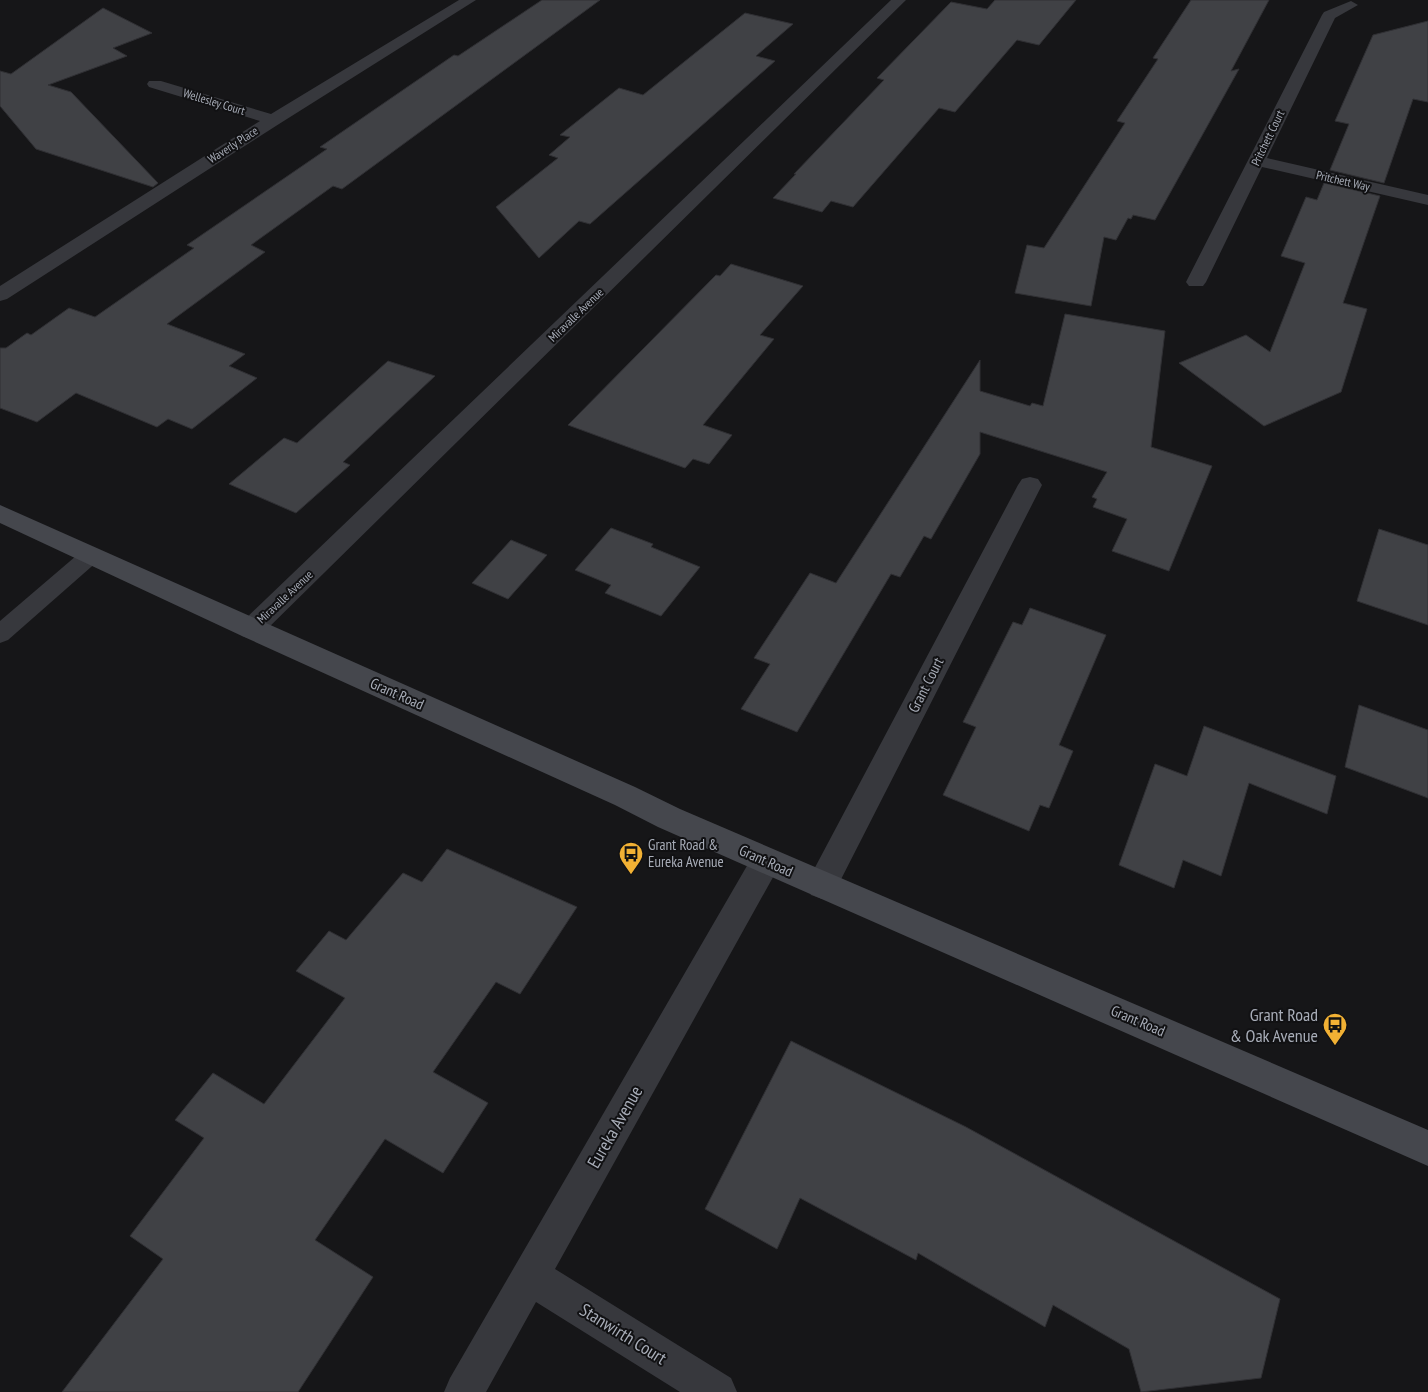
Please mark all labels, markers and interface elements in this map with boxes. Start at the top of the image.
street label: Wellesley Court [181,85,248,118]
street label: Pritchett Court [1248,107,1288,168]
street label: Waverly Place [205,123,261,166]
street label: Pritchett Way [1315,167,1372,194]
street label: Miravalle Avenue [545,285,606,345]
street label: Miravalle Avenue [254,567,316,626]
street label: Grant Court [904,654,948,716]
street label: Grant Road [367,673,427,714]
place label: Grant Road & Eureka Avenue [648,835,724,871]
street label: Grant Road [736,840,796,881]
bus stop icon: Grant Road & Eureka Avenue [618,841,644,875]
street label: Grant Road [1108,1001,1168,1040]
place label: Grant Road & Oak Avenue [1230,1003,1318,1047]
bus stop icon: Grant Road & Oak Avenue [1322,1012,1348,1046]
street label: Eureka Avenue [582,1082,647,1172]
street label: Stanwirth Court [576,1298,671,1369]

